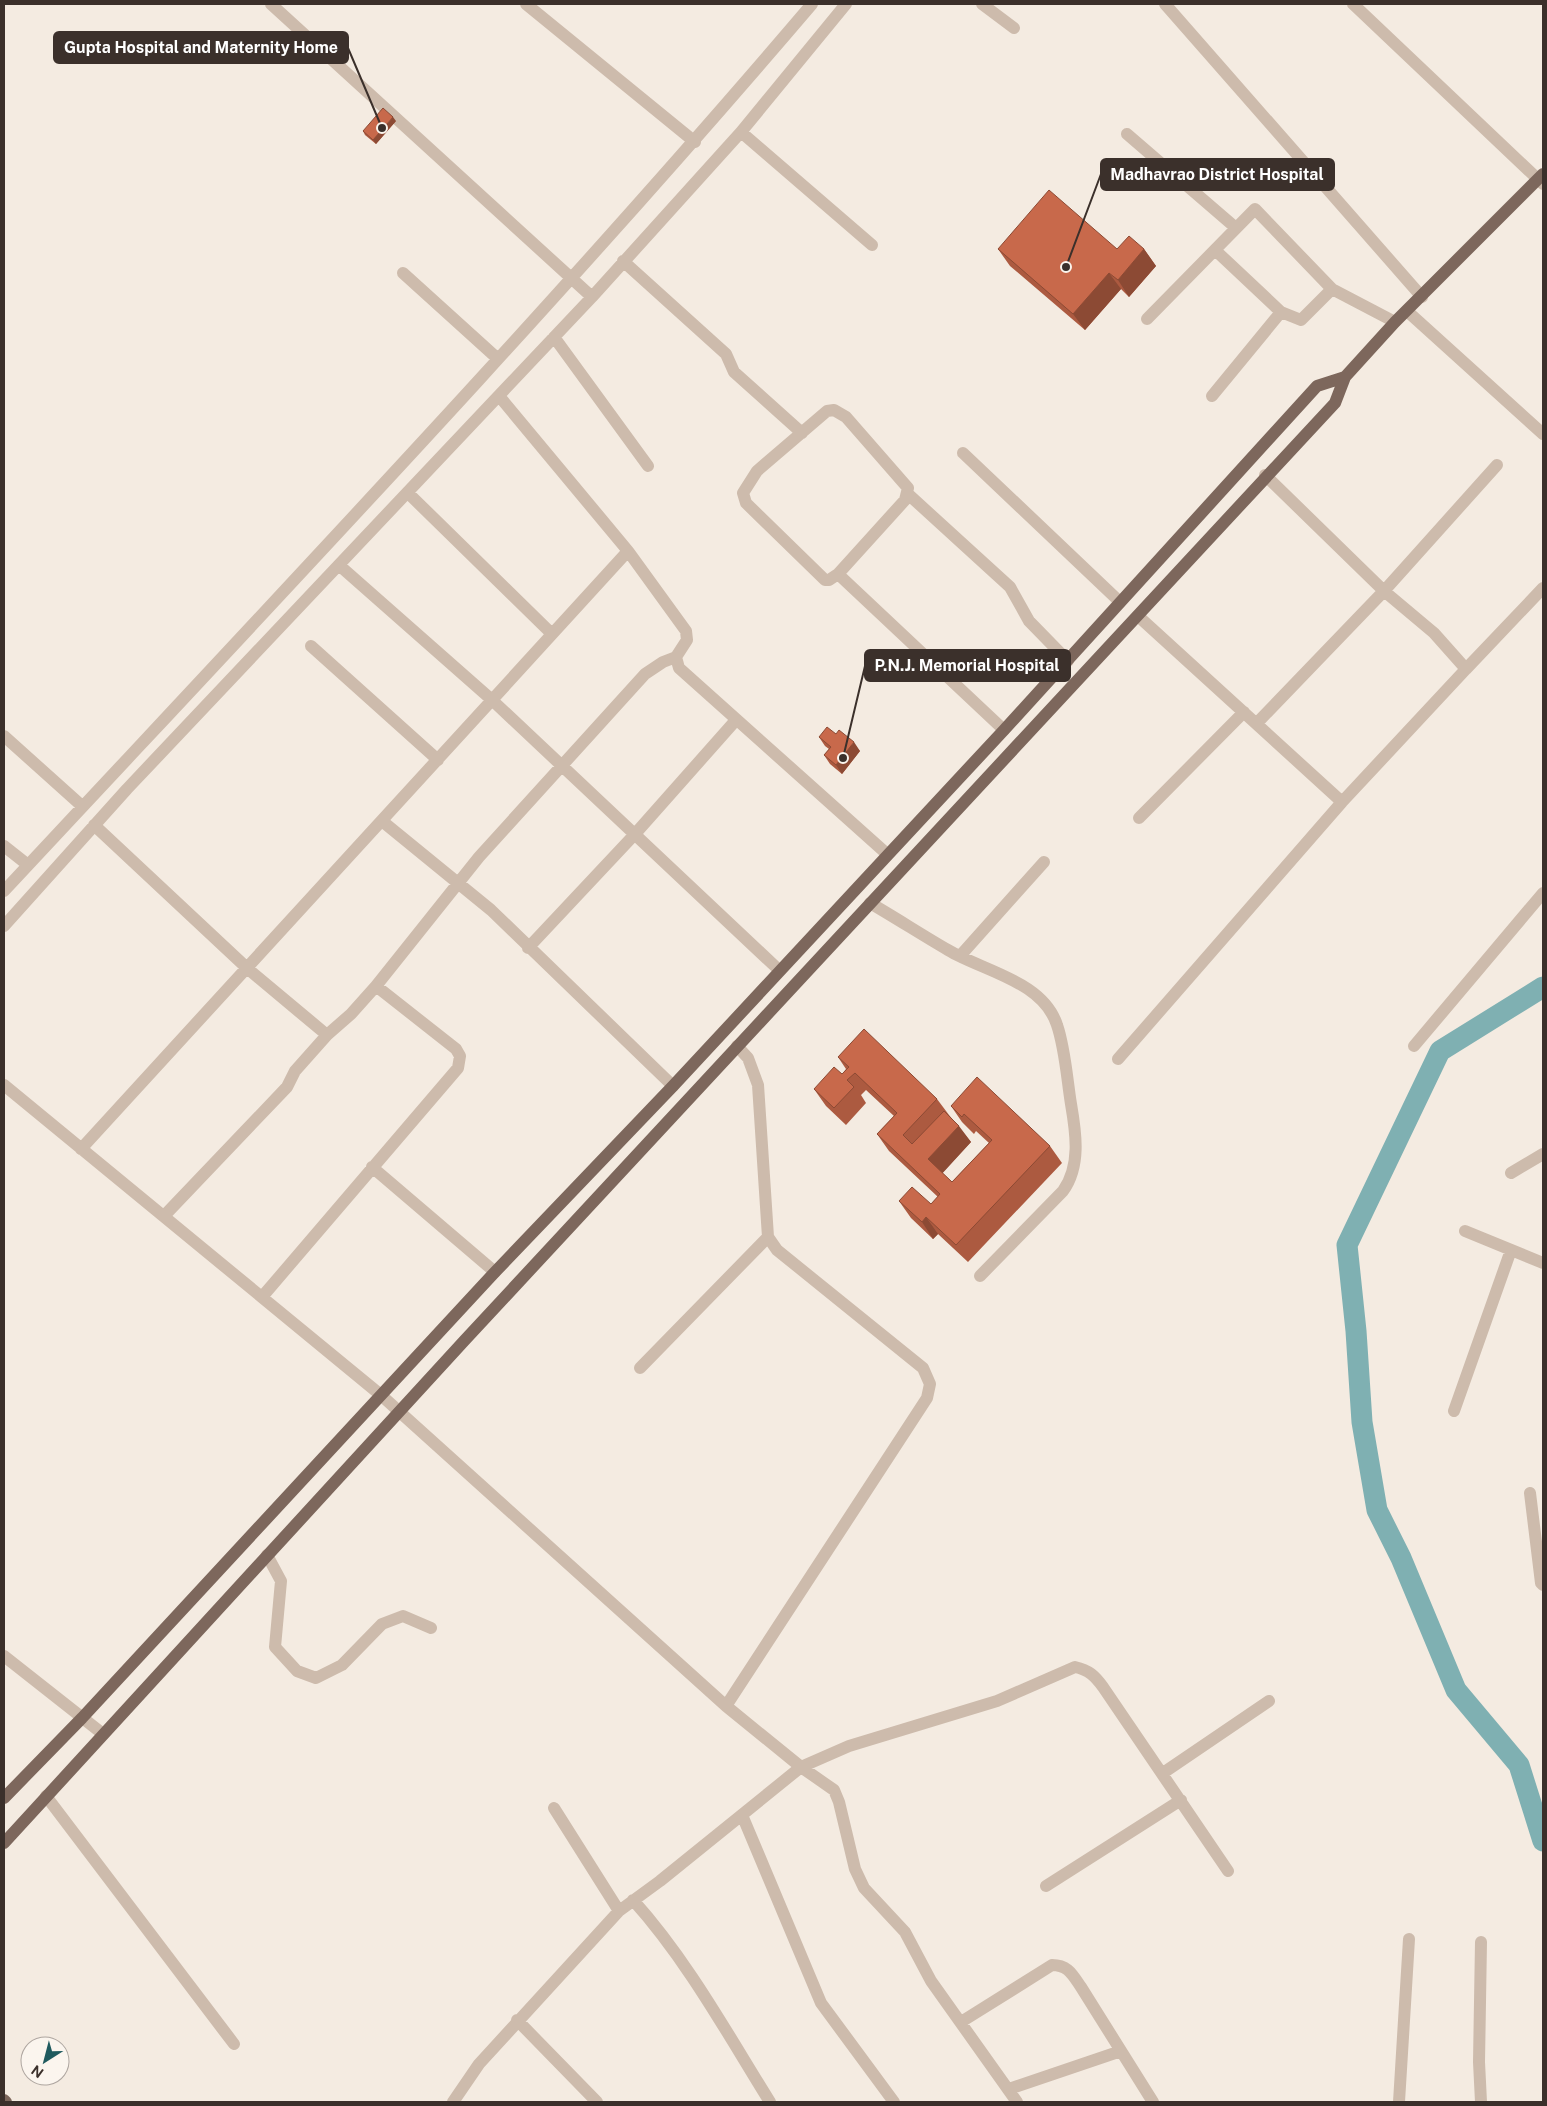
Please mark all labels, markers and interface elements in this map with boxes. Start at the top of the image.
callout: Gupta Hospital and Maternity Home [54,32,348,63]
text: Gupta Hospital and Maternity Home [64,38,338,57]
callout: Madhavrao District Hospital [1101,159,1334,190]
text: Madhavrao District Hospital [1110,165,1324,184]
callout: P.N.J. Memorial Hospital [865,650,1070,681]
text: P.N.J. Memorial Hospital [874,656,1060,675]
north arrow [20,2036,70,2086]
text: N [28,2062,46,2081]

